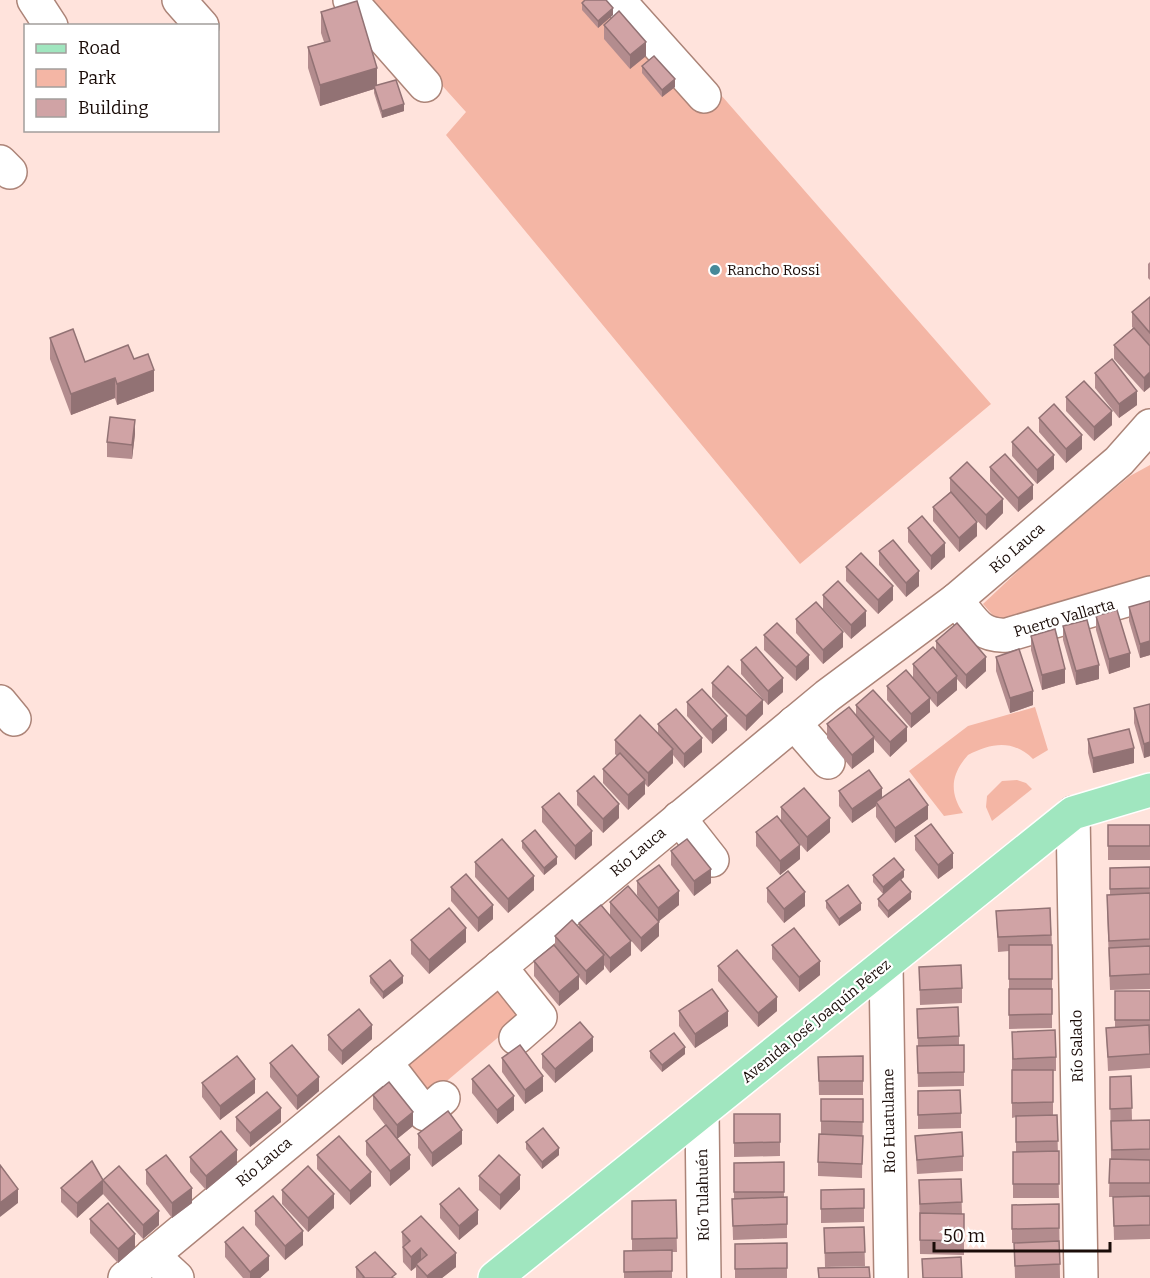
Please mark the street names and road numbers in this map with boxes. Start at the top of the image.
street label: Río Lauca [986,519,1048,577]
street label: Puerto Vallarta [1012,595,1116,641]
street label: Río Lauca [607,824,669,880]
street label: Avenida José Joaquín Pérez [738,955,894,1087]
street label: Río Salado [1067,1010,1087,1082]
street label: Río Huatulame [879,1068,899,1174]
street label: Río Lauca [233,1134,295,1190]
street label: Río Tulahuén [693,1148,713,1241]

